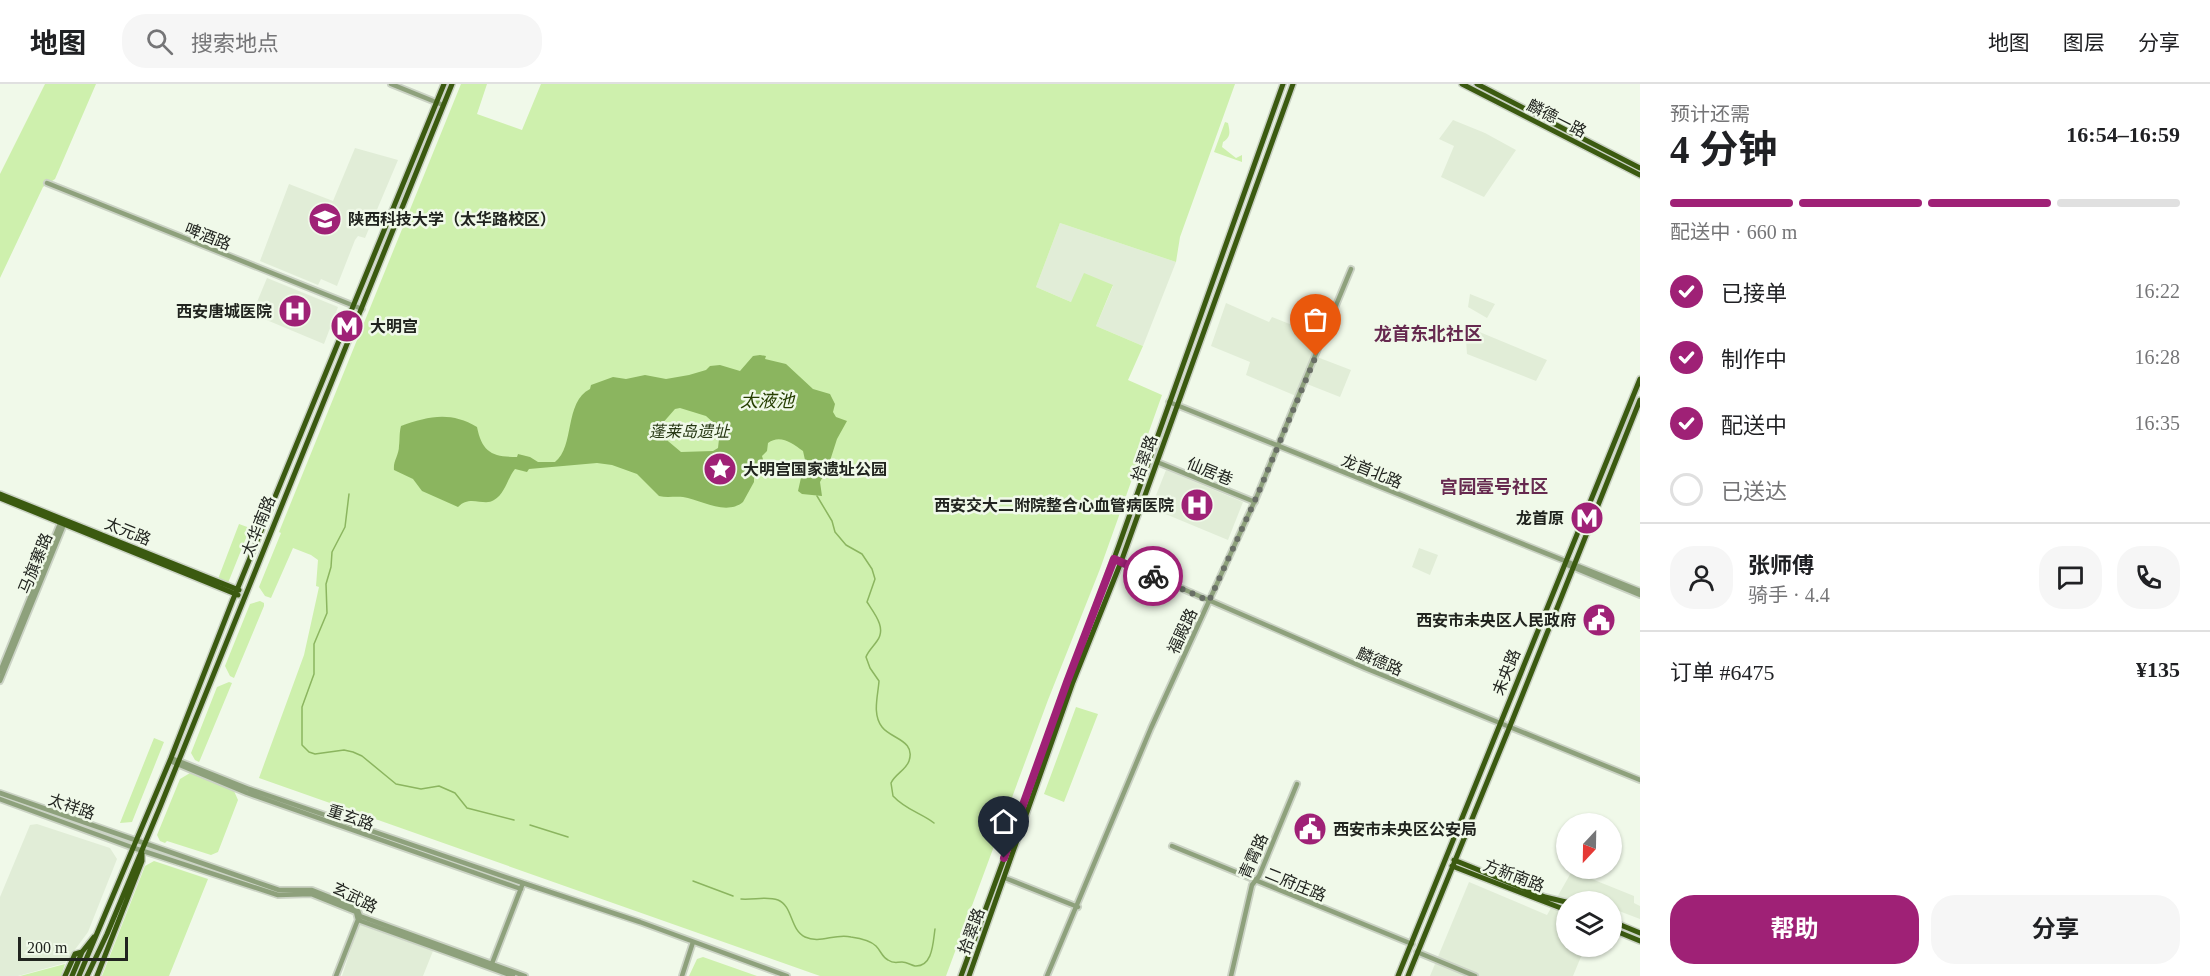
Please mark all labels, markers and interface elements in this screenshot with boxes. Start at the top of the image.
search box [122,14,542,68]
icon: search [143,25,176,58]
text: 地图 [30,28,86,59]
text: 搜索地点 [191,31,279,56]
text: 地图 [1988,31,2030,55]
text: 图层 [2063,31,2105,55]
text: 分享 [2138,31,2180,55]
street label: 麟德一路 [1524,96,1589,141]
text: 预计还需 [1670,103,1750,125]
text: 16:54–16:59 [2066,122,2180,147]
text: 4 分钟 [1670,128,1777,171]
school or university icon: 陕西科技大学（太华路校区） [307,201,343,237]
place label: 陕西科技大学（太华路校区） [348,210,556,228]
street label: 啤酒路 [182,220,233,253]
text: 配送中 · 660 m [1670,221,1797,243]
icon: check [1670,275,1703,308]
text: 16:22 [2134,280,2180,302]
text: 已接单 [1721,281,1787,306]
hospital icon: 西安唐城医院 [277,293,313,329]
pin [1290,294,1341,356]
place label: 西安唐城医院 [176,302,272,320]
icon: bag [1299,303,1332,336]
metro station icon: 大明宫 [329,308,365,344]
place label: 大明宫 [370,318,418,335]
district label: 龙首东北社区 [1374,324,1482,344]
icon: check [1670,341,1703,374]
text: 16:28 [2134,346,2180,368]
text: 制作中 [1721,347,1787,372]
water label: 太液池 [740,391,796,411]
icon: check [1670,407,1703,440]
text: 16:35 [2134,412,2180,434]
text: 配送中 [1721,413,1787,438]
park label: 蓬莱岛遗址 [649,423,731,440]
street label: 拾翠路 [1129,433,1160,484]
place icon: 大明宫国家遗址公园 [702,451,738,487]
street label: 龙首北路 [1339,452,1405,491]
street label: 仙居巷 [1184,455,1235,488]
place label: 大明宫国家遗址公园 [743,461,887,478]
district label: 宫园壹号社区 [1440,477,1548,497]
text: 已送达 [1721,479,1787,504]
hospital icon: 西安交大二附院整合心血管病医院 [1179,487,1215,523]
street label: 太华南路 [239,493,278,559]
place label: 西安交大二附院整合心血管病医院 [934,496,1174,514]
metro station icon: 龙首原 [1569,500,1605,536]
place label: 龙首原 [1516,509,1564,527]
street label: 太元路 [102,515,153,548]
street label: 马旗寨路 [16,530,55,596]
courier [1123,546,1183,606]
button: person [1670,546,1733,609]
button: chat [2039,546,2102,609]
button: phone [2117,546,2180,609]
text: 张师傅 [1748,553,1814,578]
icon: bike [1137,560,1170,593]
text: 骑手 · 4.4 [1748,584,1830,606]
public building icon: 西安市未央区人民政府 [1581,602,1617,638]
street label: 福殿路 [1165,606,1200,657]
place label: 西安市未央区人民政府 [1416,612,1576,629]
street label: 麟德路 [1354,644,1405,679]
street label: 未央路 [1490,647,1523,698]
text: ¥135 [2136,657,2180,682]
text: 订单 #6475 [1670,660,1775,685]
street label: 太祥路 [46,791,97,822]
pin [978,796,1029,858]
street label: 重玄路 [325,802,376,833]
icon: home [987,805,1020,838]
public building icon: 西安市未央区公安局 [1292,811,1328,847]
north arrow [1556,813,1622,879]
map controls [1556,813,1622,957]
place label: 西安市未央区公安局 [1333,821,1477,838]
street label: 青霄路 [1236,831,1271,882]
street label: 方新南路 [1481,856,1547,895]
street label: 二府庄路 [1263,865,1329,904]
street label: 玄武路 [330,879,380,916]
button: layers [1556,891,1622,957]
button: 帮助 [1670,895,1919,964]
button: 分享 [1931,895,2180,964]
street label: 拾翠路 [955,906,988,957]
scale bar [18,934,128,962]
text: 200 m [27,939,67,956]

